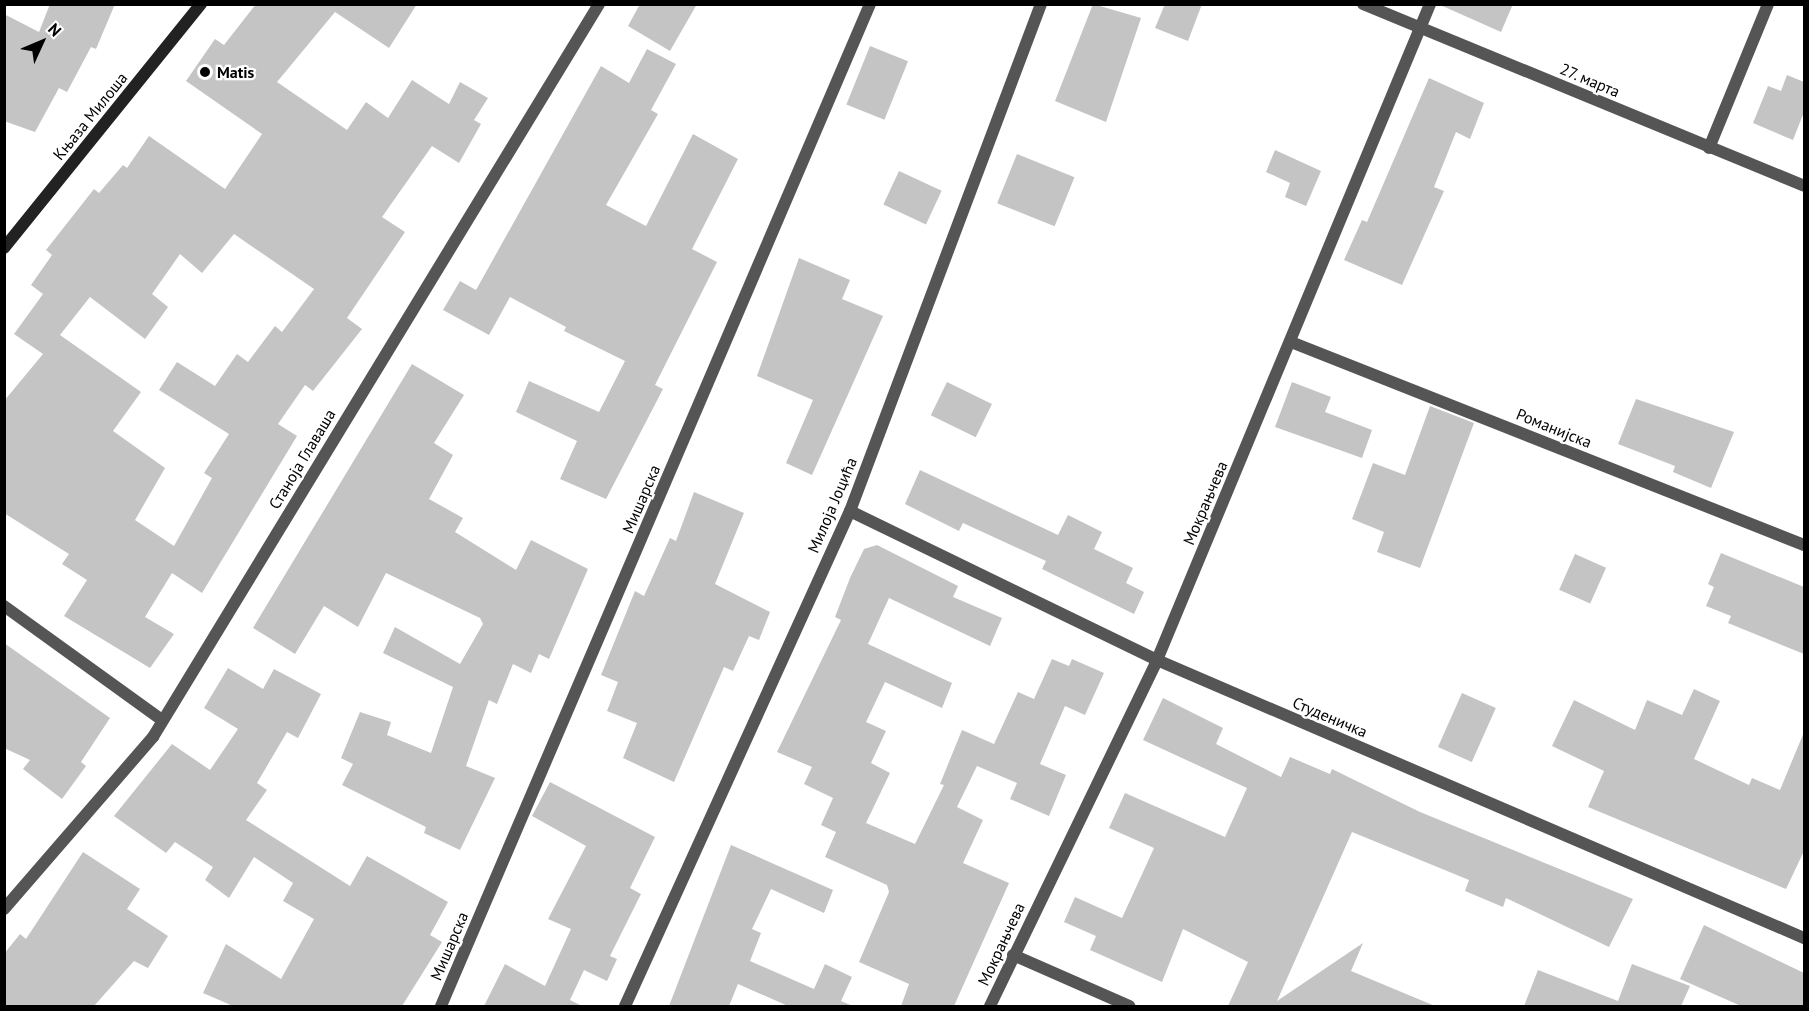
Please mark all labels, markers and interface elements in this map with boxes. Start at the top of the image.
north arrow [12,12,72,72]
text: N [44,19,66,40]
street label: 27. марта [1557,59,1623,101]
place label: Matis [217,62,254,82]
marker: Matis [198,65,212,79]
street label: Књаза Милоша [49,68,131,164]
street label: Романијска [1513,404,1595,452]
street label: Станоја Главаша [265,406,339,512]
street label: Милоја Јоцића [803,454,861,556]
street label: Мокрањчева [1179,458,1231,548]
street label: Мишарска [618,462,664,536]
street label: Студеничка [1290,693,1370,741]
street label: Мокрањчева [973,900,1029,988]
street label: Мишарска [426,909,472,983]

